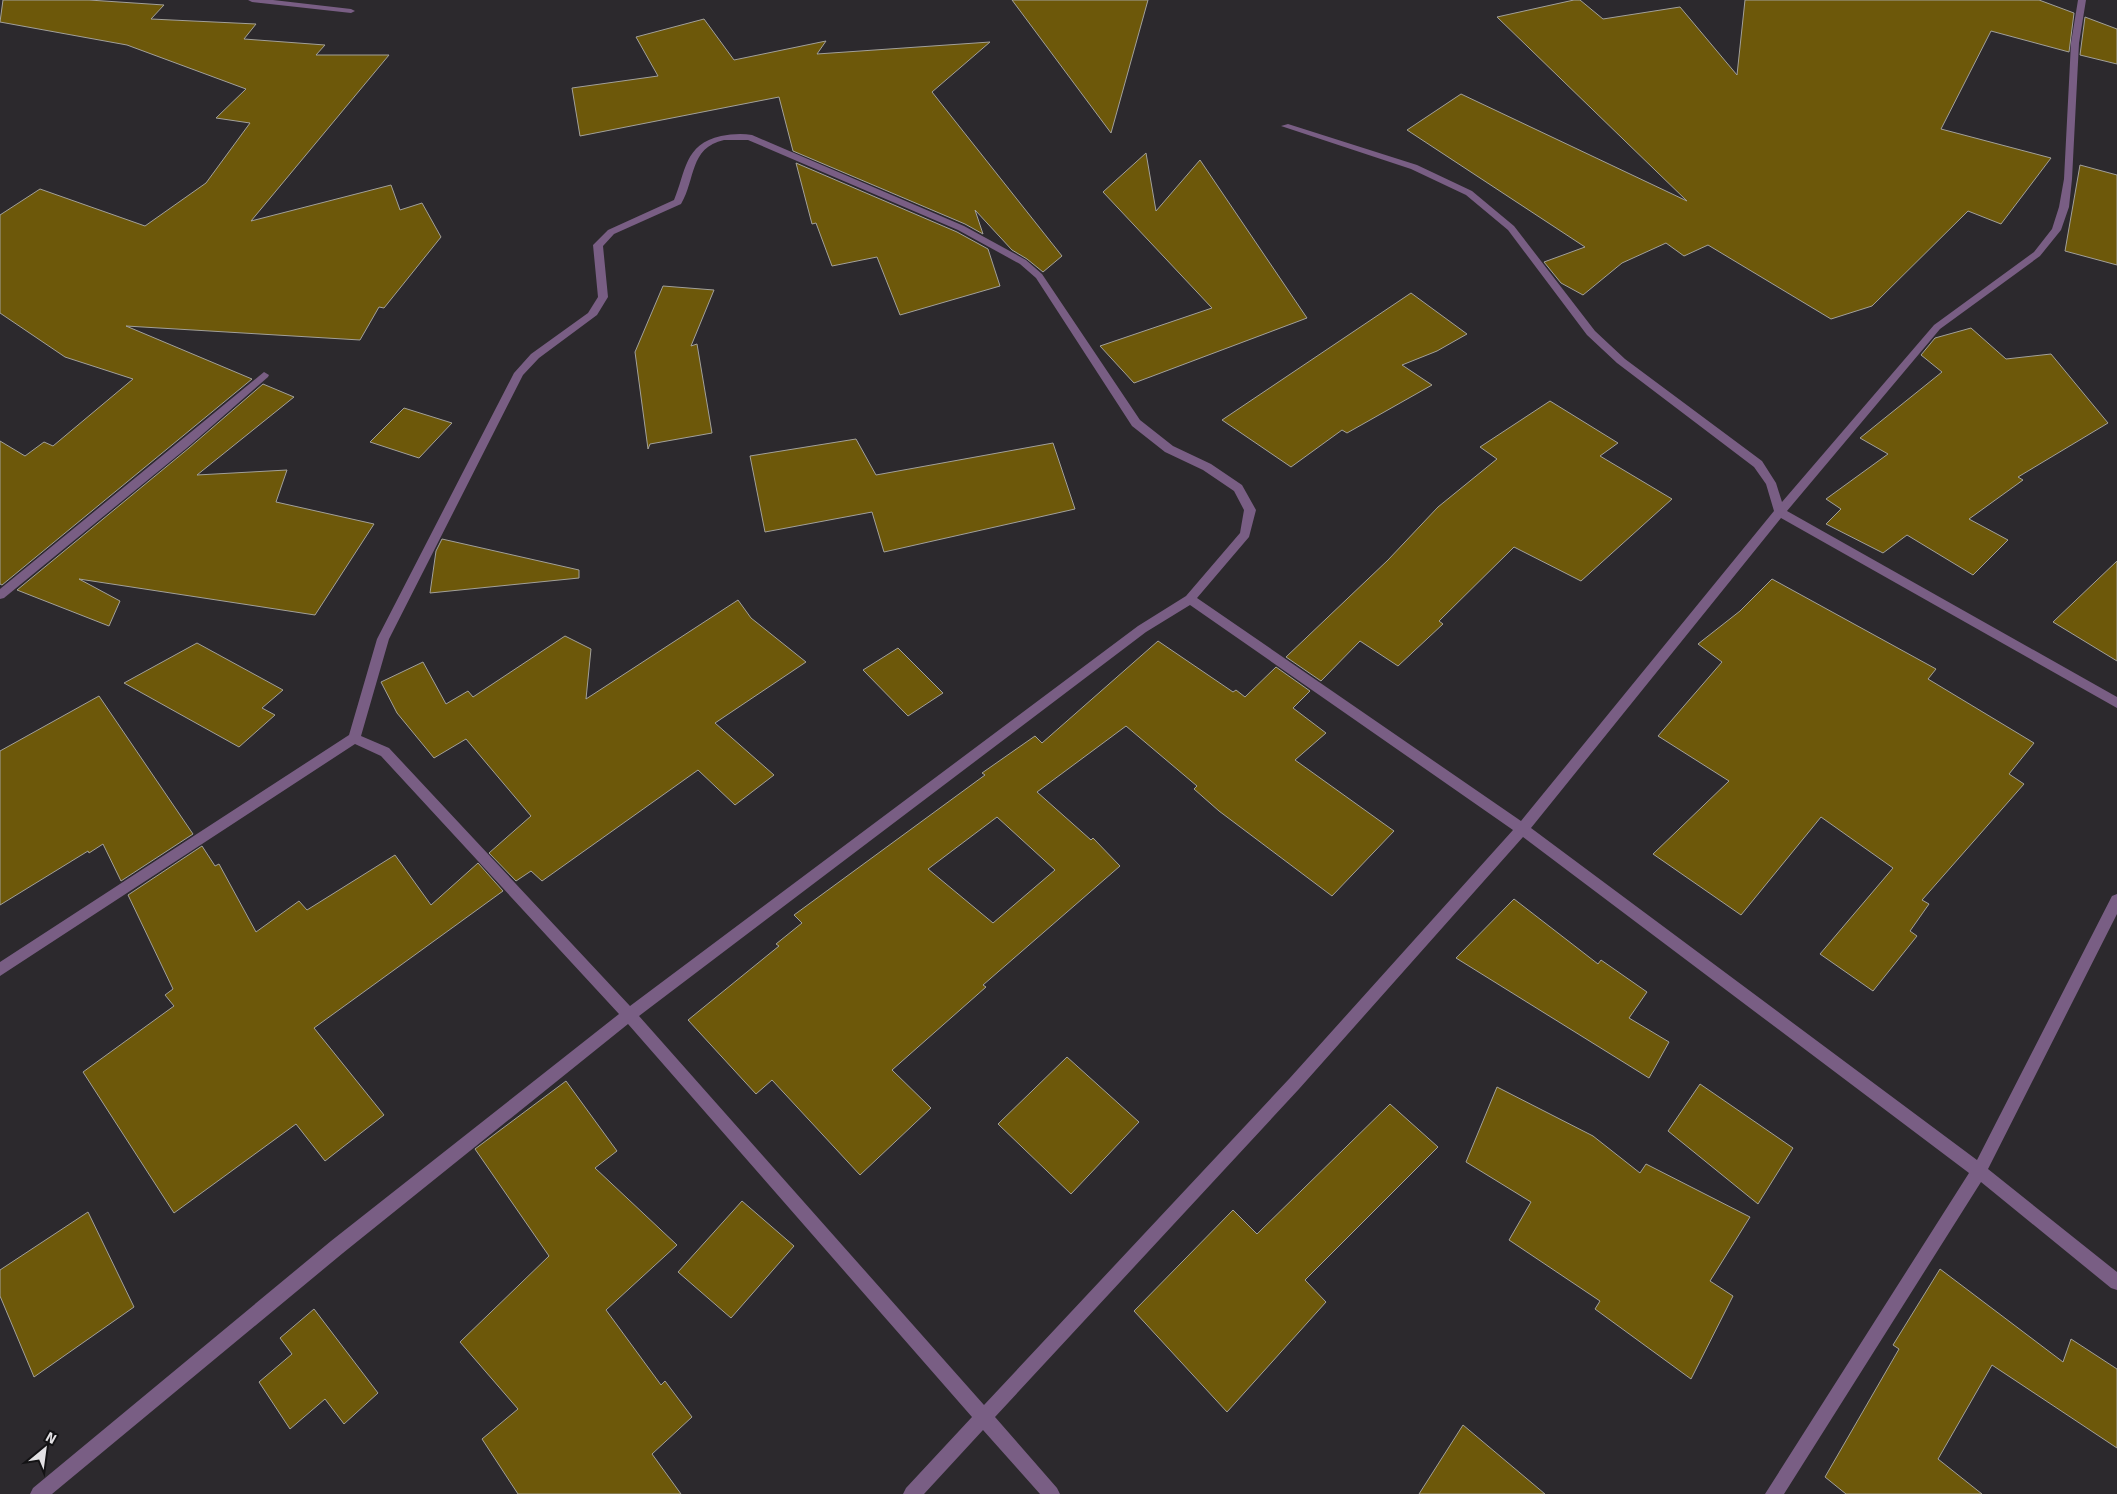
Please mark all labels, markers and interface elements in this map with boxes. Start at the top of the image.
north arrow [20,1424,70,1474]
text: N [43,1428,59,1448]

